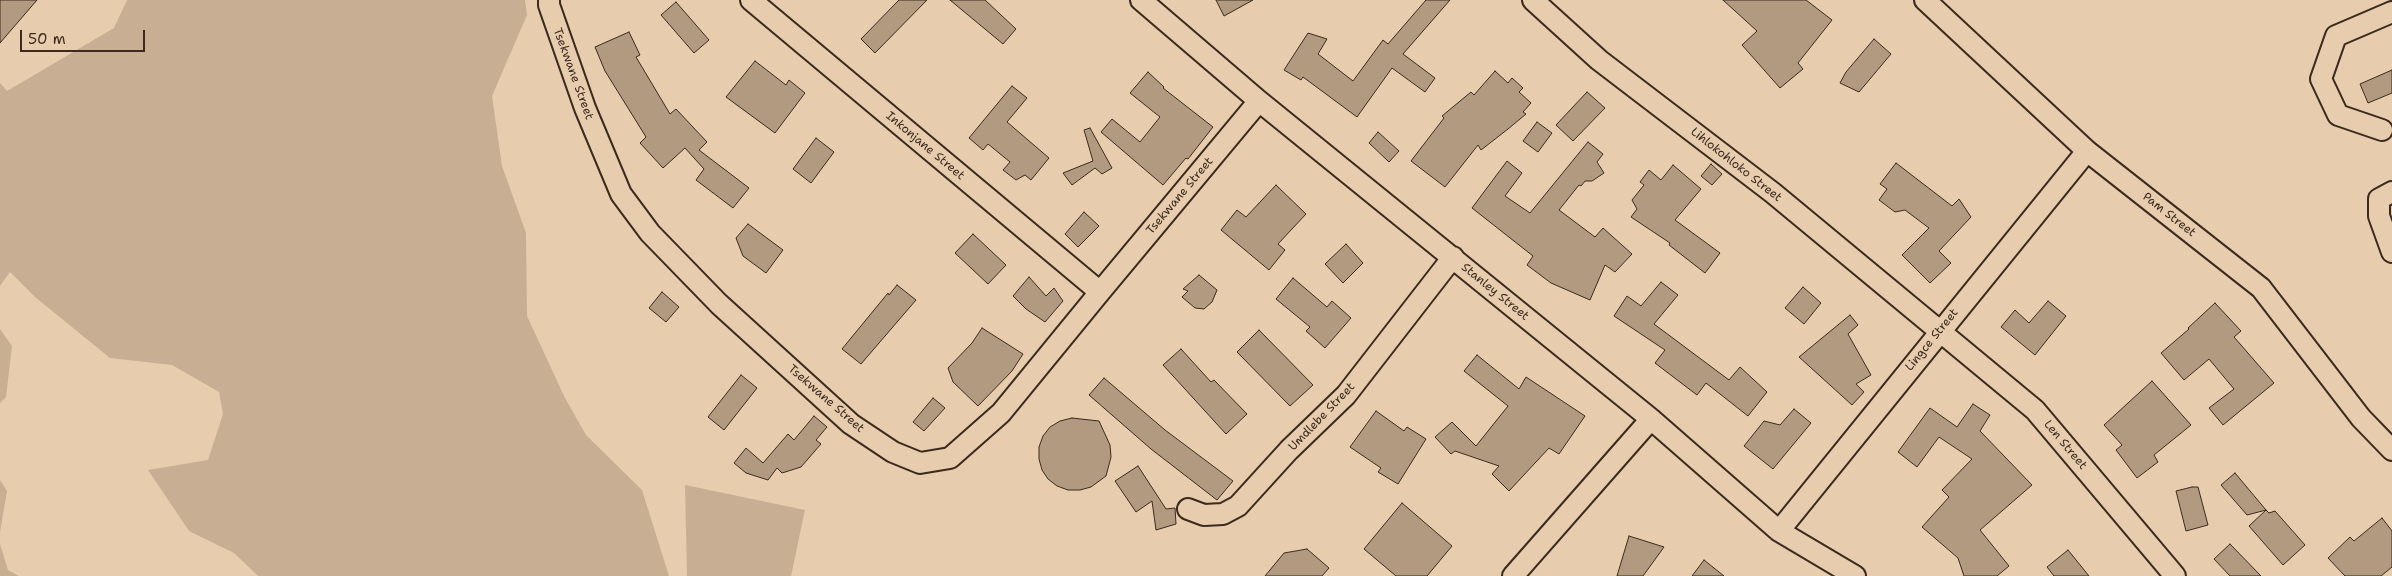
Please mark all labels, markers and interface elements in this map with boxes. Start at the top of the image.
scale bar [22,20,148,52]
street label: Tsekwane Street [550,26,596,122]
text: 50 m [28,29,66,49]
street label: Inkonjane Street [883,109,967,183]
street label: Lihlokohloko Street [1687,125,1785,205]
street label: Tsekwane Street [1144,154,1216,238]
street label: Pam Street [2140,190,2198,240]
street label: Stanley Street [1458,260,1532,324]
street label: Lingce Street [1902,306,1962,374]
street label: Tsekwane Street [785,362,867,436]
street label: Umdlebe Street [1286,380,1358,454]
street label: Len Street [2040,417,2090,473]

